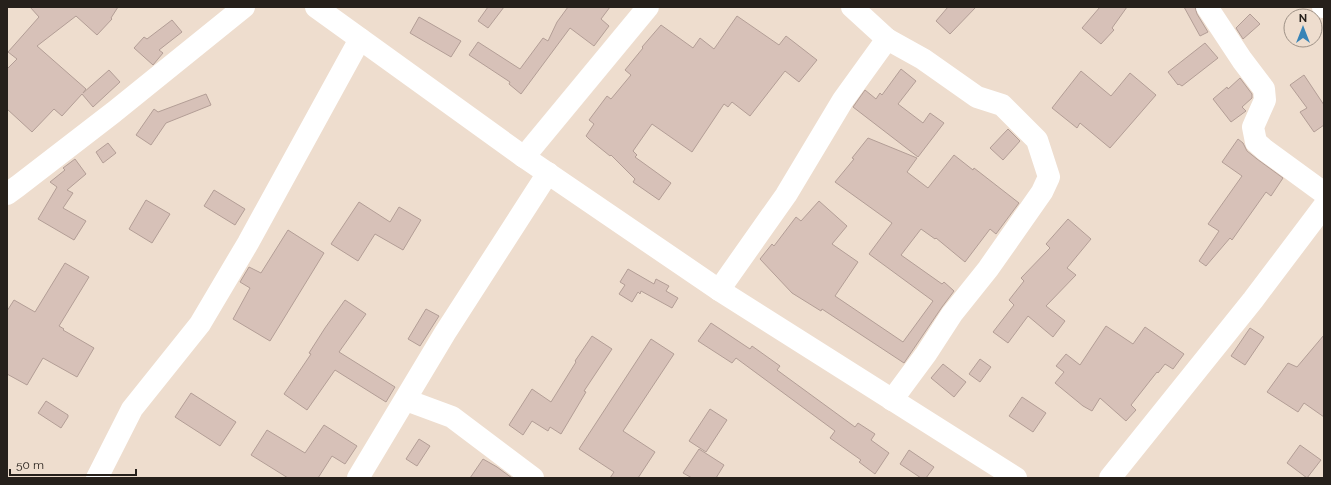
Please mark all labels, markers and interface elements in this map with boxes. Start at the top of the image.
north arrow [1283,8,1323,48]
text: N [1299,12,1307,25]
scale bar [10,451,136,477]
text: 50 m [16,458,44,472]

